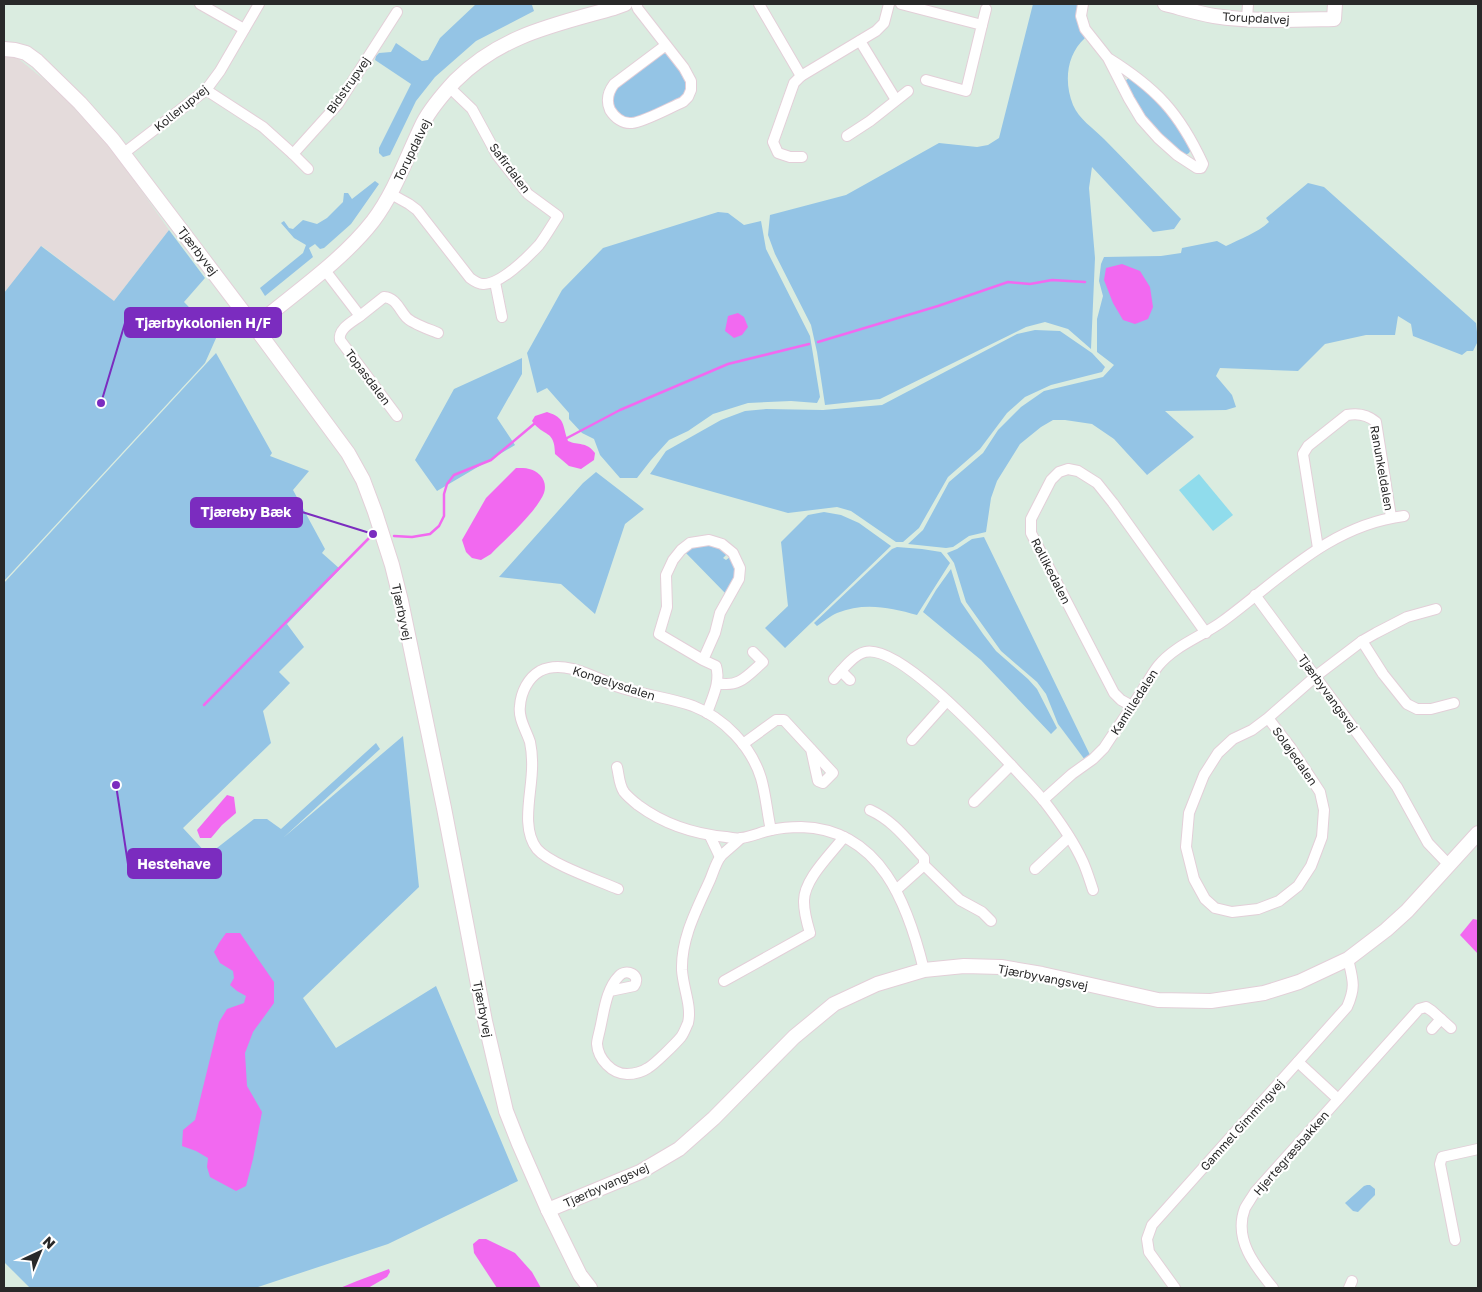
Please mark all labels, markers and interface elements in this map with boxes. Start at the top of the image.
street label: Torupdalvej [1222,9,1290,27]
street label: Bidstrupvej [323,54,373,116]
street label: Kollerupvej [151,82,211,134]
street label: Torupdalvej [391,116,433,184]
street label: Safirdalen [486,140,534,196]
street label: Tjærbyvej [175,224,221,278]
callout: Tjærbykolonien H/F [125,308,281,337]
text: Tjærbykolonien H/F [135,314,271,331]
street label: Topasdalen [342,346,394,408]
street label: Ranunkeldalen [1367,424,1397,512]
callout: Tjæreby Bæk [191,498,302,527]
text: Tjæreby Bæk [201,503,291,520]
street label: Røllikedalen [1028,536,1074,606]
street label: Tjærbyvej [389,582,415,642]
street label: Tjærbyvangsvej [1295,651,1361,735]
street label: Kongelysdalen [571,663,657,703]
street label: Kamilledalen [1107,666,1161,738]
street label: Soløjedalen [1269,724,1321,788]
callout: Hestehave [128,849,221,878]
text: Hestehave [137,855,211,872]
street label: Tjærbyvangsvej [997,961,1089,993]
street label: Tjærbyvej [470,979,496,1039]
street label: Gammel Gimmingvej [1197,1076,1287,1174]
street label: Hjertegræsbakken [1250,1108,1332,1198]
street label: Tjærbyvangsvej [561,1159,651,1211]
north arrow [15,1227,65,1277]
text: N [40,1232,59,1252]

